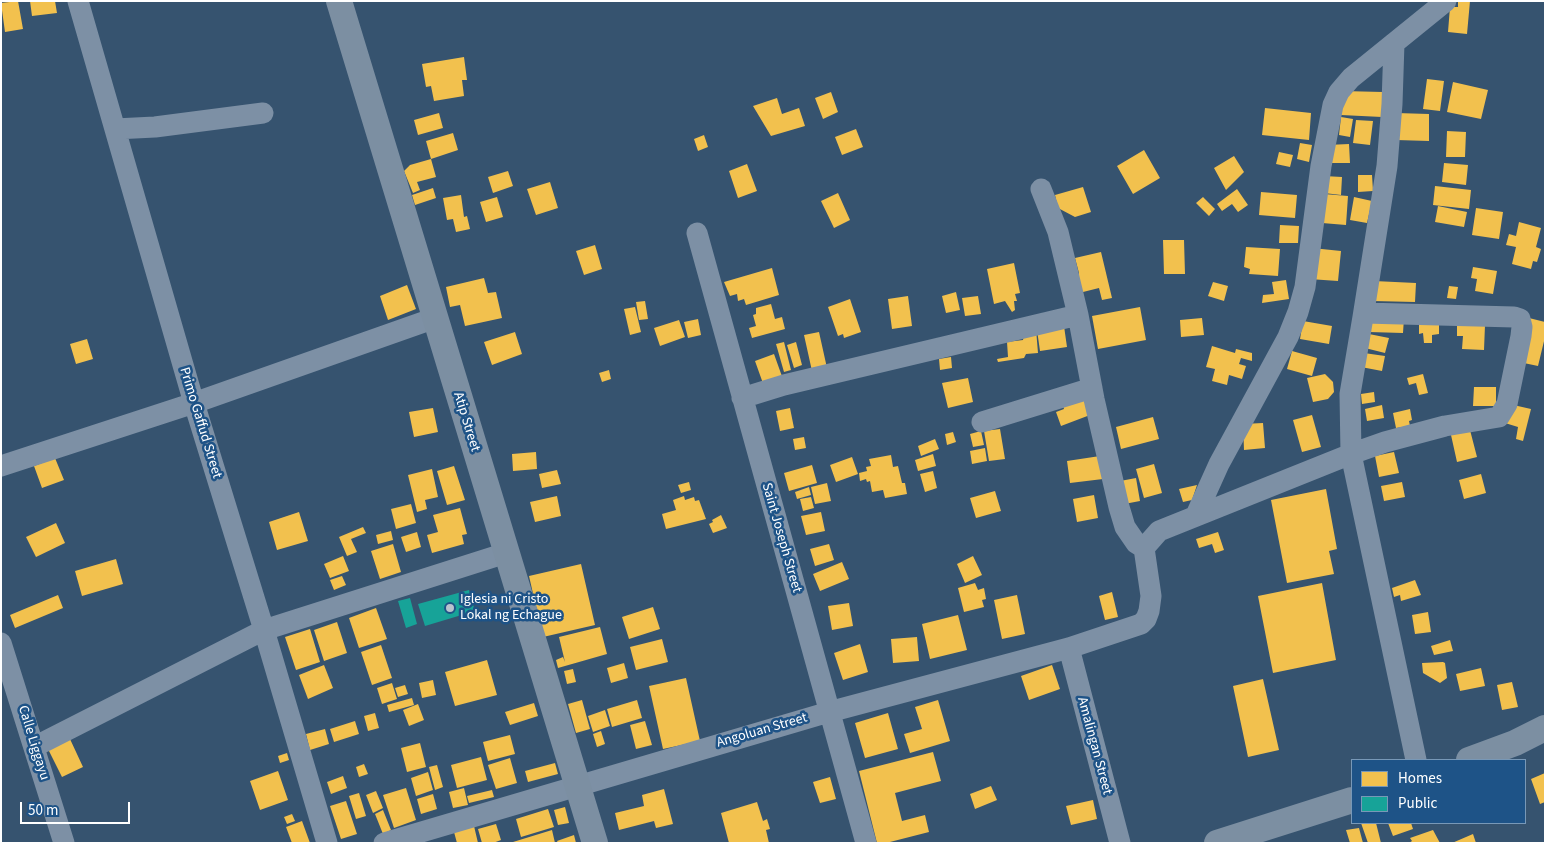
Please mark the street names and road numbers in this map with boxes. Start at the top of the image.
street label: Primo Gaffud Street [175,365,225,481]
street label: Atip Street [449,390,483,454]
street label: Saint Joseph Street [757,481,805,595]
street label: Amalingan Street [1073,695,1115,797]
street label: Calle Liggayu [14,704,52,782]
street label: Angoluan Street [715,710,809,752]

